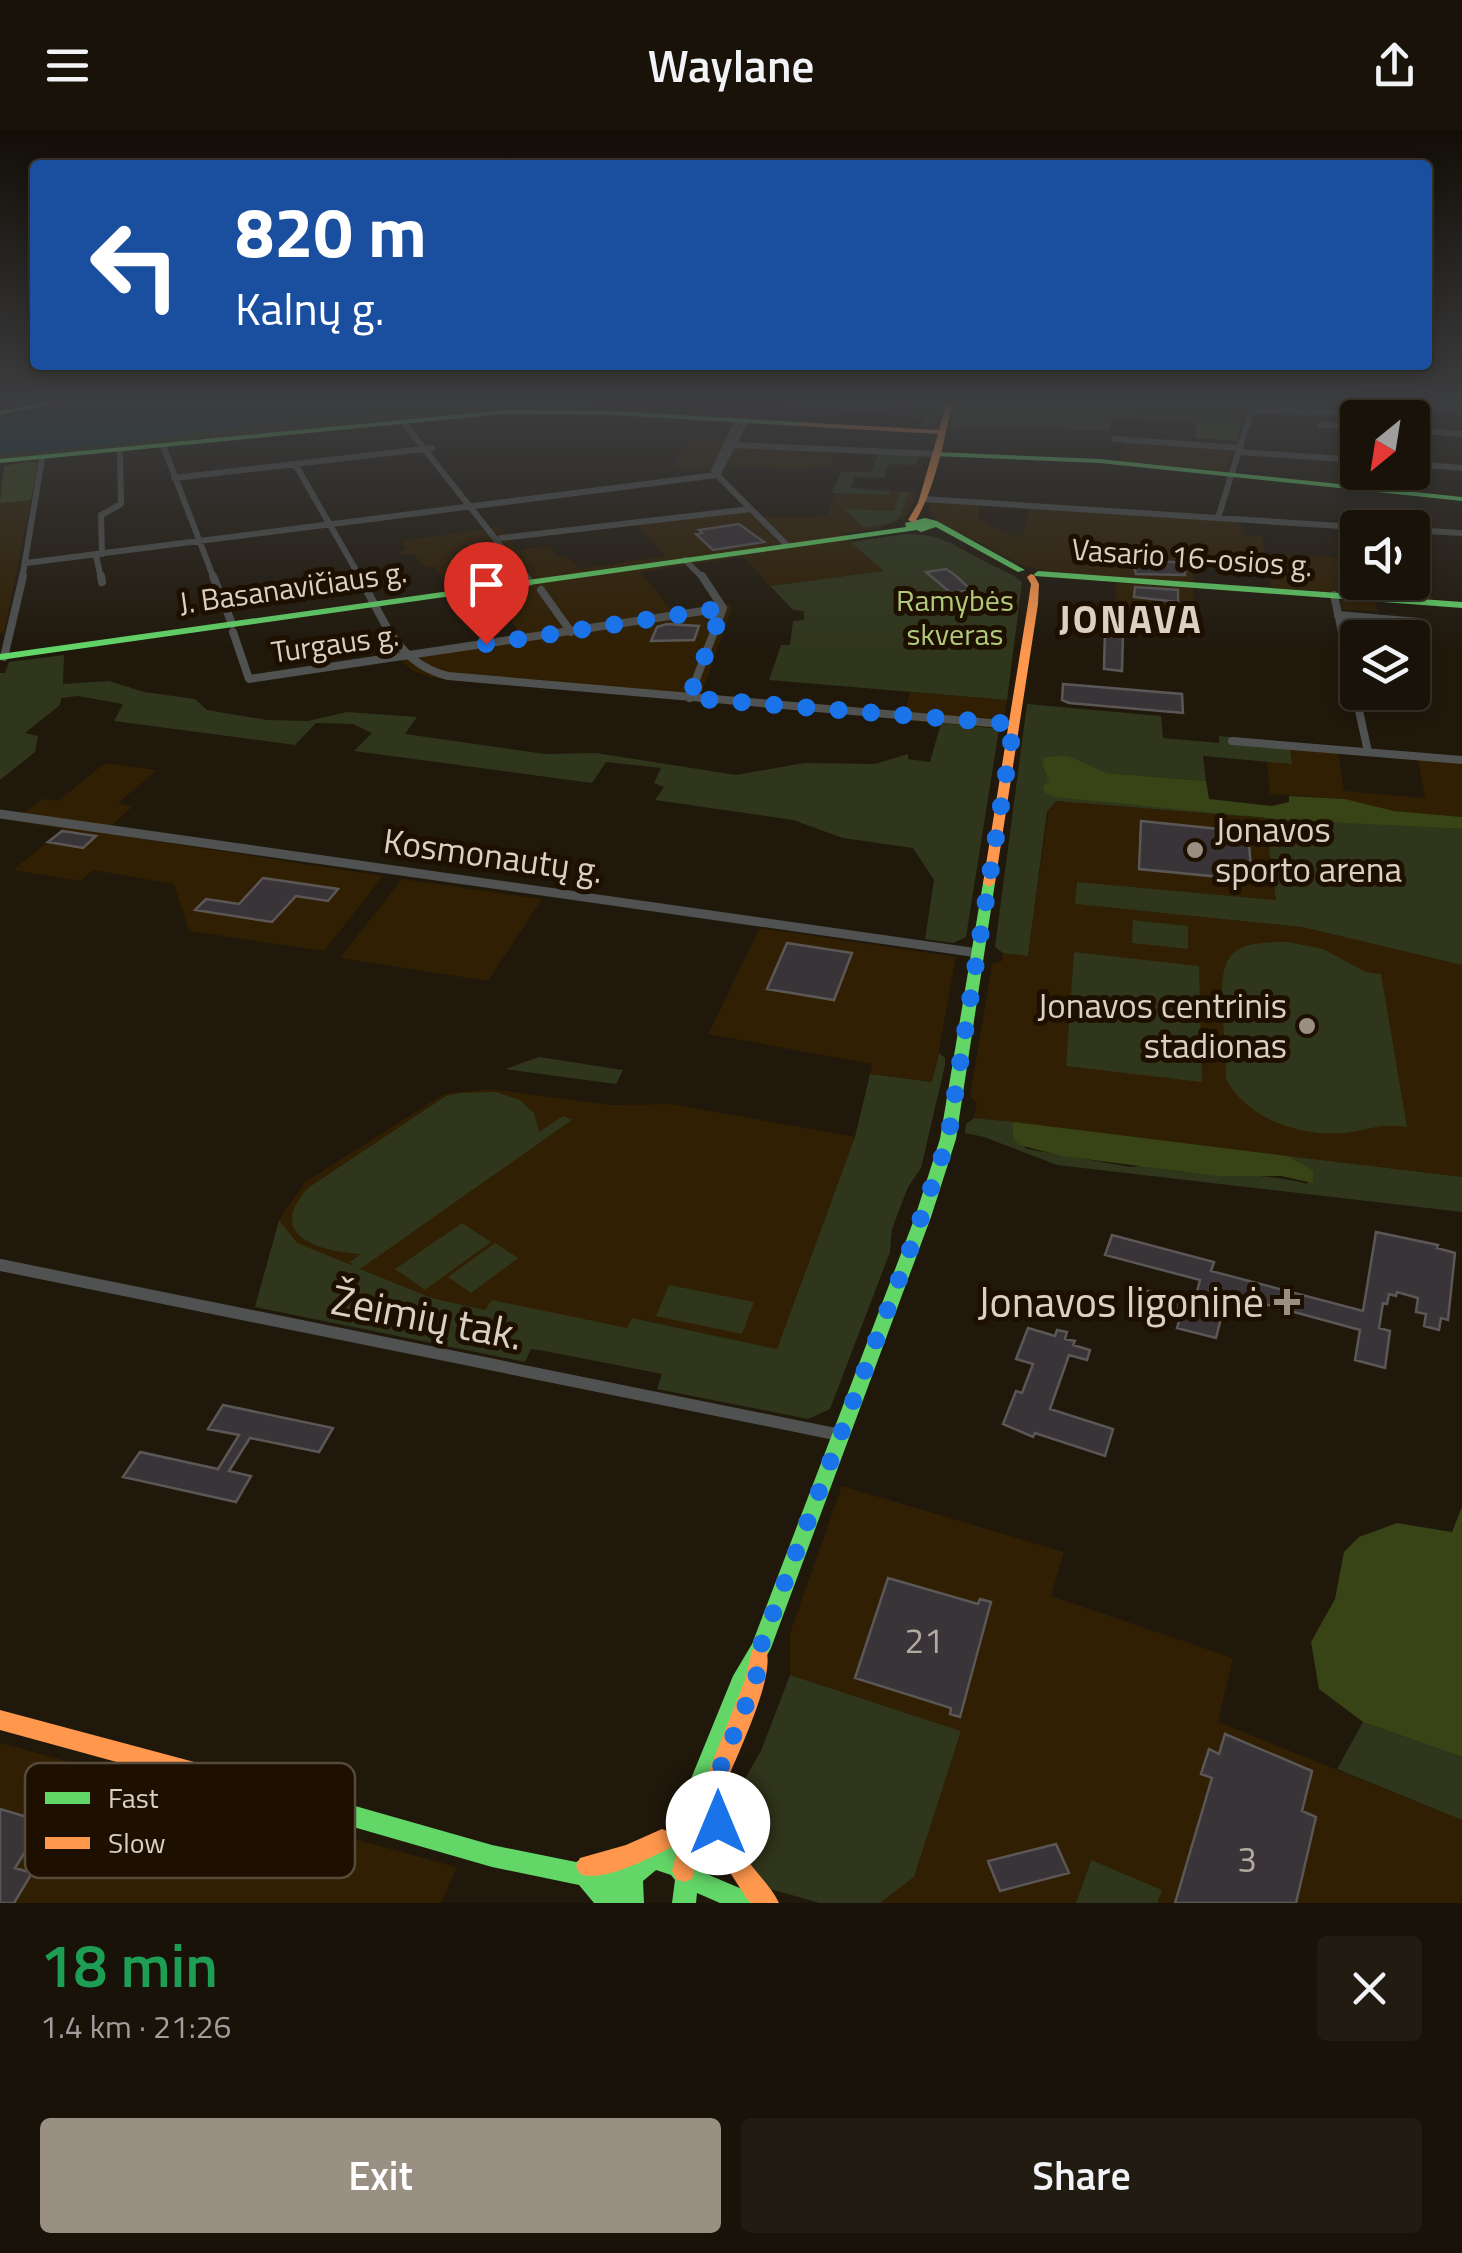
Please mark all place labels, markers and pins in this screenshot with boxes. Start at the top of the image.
pin [444,542,529,645]
place label: Jonavos sporto arena [1215,802,1402,896]
marker: Jonavos sporto arena [1184,839,1206,861]
place label: Jonavos centrinis stadionas [1037,978,1287,1072]
marker: Jonavos centrinis stadionas [1296,1015,1318,1037]
place label: Jonavos ligoninė [978,1269,1264,1333]
marker: Jonavos ligoninė [1274,1289,1300,1315]

